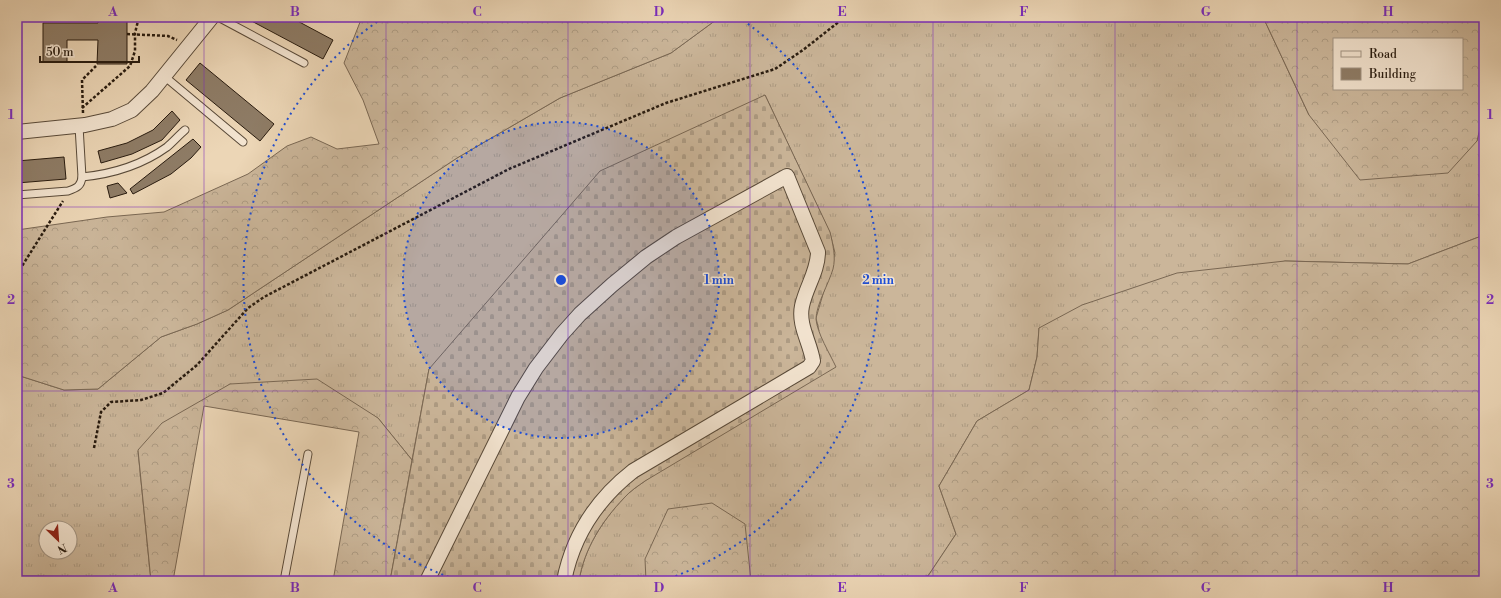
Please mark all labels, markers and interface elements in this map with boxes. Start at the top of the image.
text: A [107,4,118,20]
text: B [290,4,300,20]
text: C [472,4,482,20]
text: D [654,4,664,20]
text: E [837,4,847,20]
text: F [1019,4,1029,20]
text: G [1201,4,1212,20]
text: H [1383,4,1394,20]
scale bar [40,38,139,64]
legend [1333,38,1463,90]
text: 50 m [46,45,74,60]
text: Road [1369,47,1397,62]
text: Building [1368,67,1417,82]
text: 1 [8,107,15,123]
text: 1 [1487,107,1494,123]
centre of rings [554,273,568,287]
text: 1 min [704,273,735,288]
text: 2 min [862,273,894,288]
text: 2 [7,292,15,308]
text: 2 [1486,292,1494,308]
text: 3 [7,476,15,492]
text: 3 [1486,476,1494,492]
north arrow [38,520,78,560]
text: N [55,540,69,556]
text: A [107,580,118,596]
text: B [290,580,300,596]
text: C [472,580,482,596]
text: D [654,580,664,596]
text: E [837,580,847,596]
text: F [1019,580,1029,596]
text: G [1201,580,1212,596]
text: H [1383,580,1394,596]

